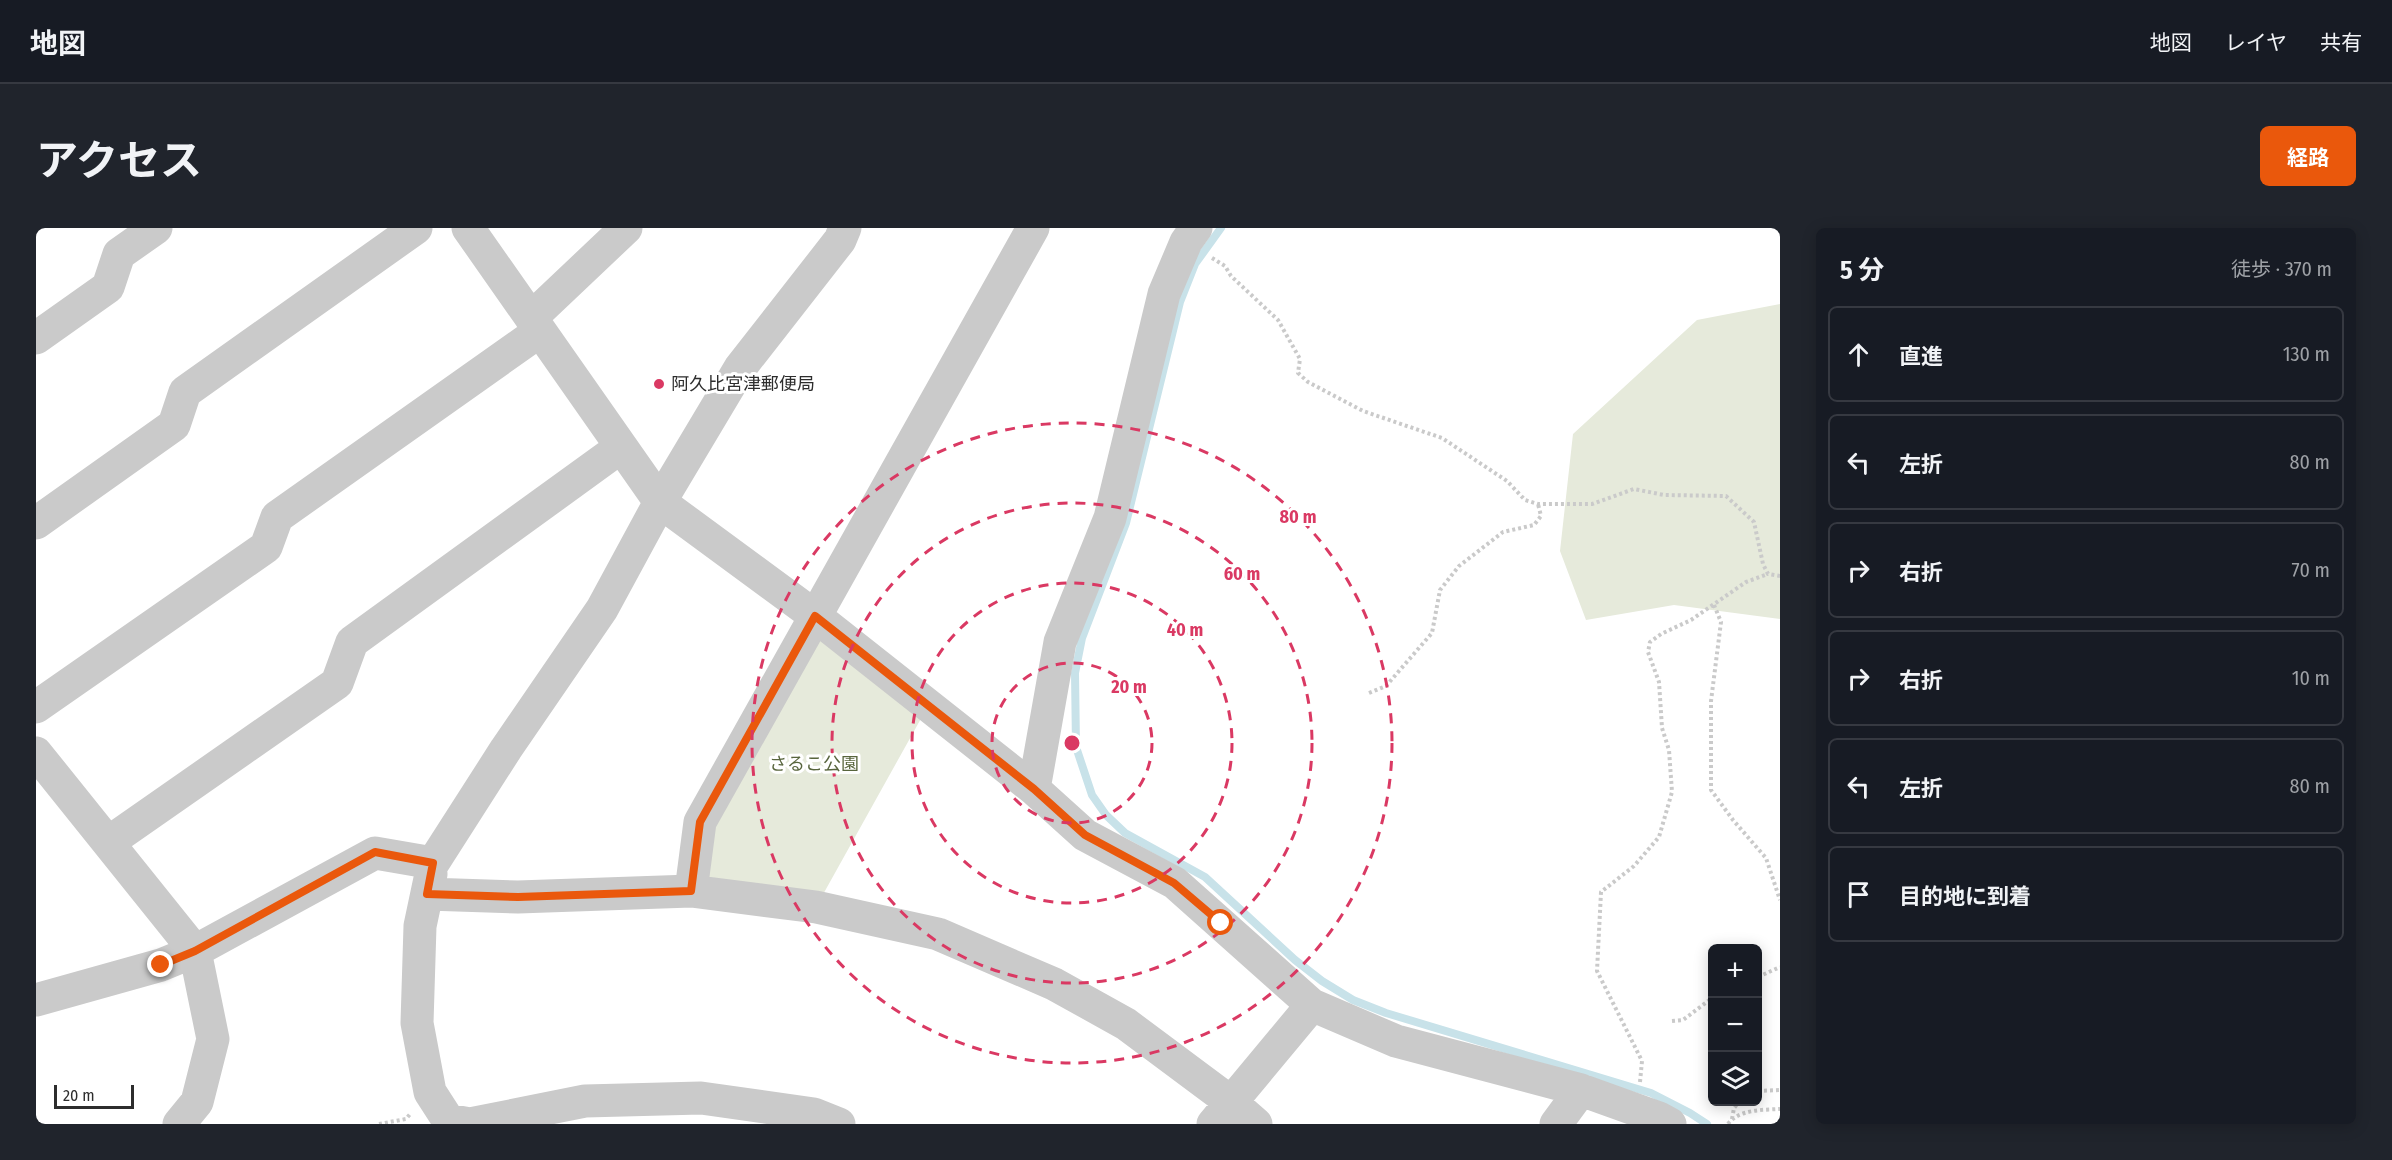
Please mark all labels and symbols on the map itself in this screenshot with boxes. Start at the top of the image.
place label: 阿久比宮津郵便局 [671,373,815,395]
marker: 阿久比宮津郵便局 [652,377,666,391]
text: 80 m [1280,506,1316,528]
text: 60 m [1224,563,1260,585]
text: 40 m [1167,619,1203,641]
text: 20 m [1110,676,1147,698]
centre of rings [1062,733,1082,753]
park label: さるこ公園 [769,753,859,775]
route start [1207,909,1233,935]
route end [147,951,173,977]
scale bar [54,1082,134,1110]

